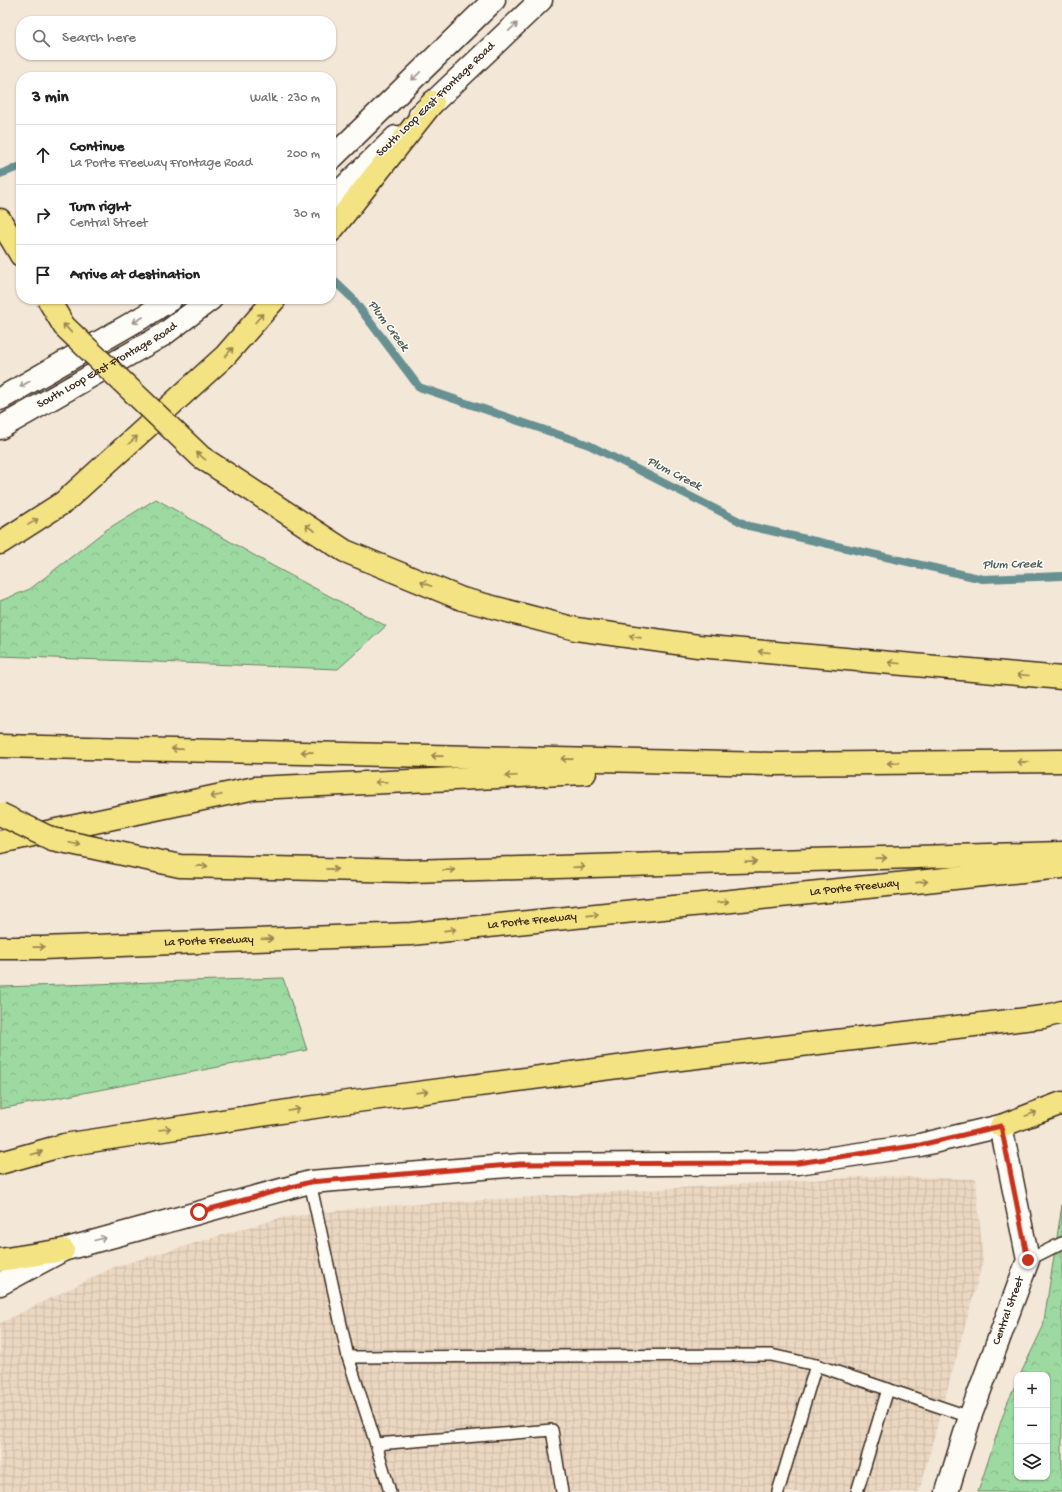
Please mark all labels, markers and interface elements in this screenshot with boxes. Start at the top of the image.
search box [16,16,336,60]
one-way arrow [507,22,518,31]
icon: search [30,27,52,49]
text: Search here [62,29,136,47]
street label: South Loop East Frontage Road [374,39,499,160]
one-way arrow [411,72,421,81]
text: 3 min [32,88,69,108]
text: Walk · 230 m [250,91,320,106]
text: Continue [70,138,124,156]
icon: ahead [32,144,54,166]
text: 200 m [287,147,320,162]
text: La Porte Freeway Frontage Road [70,156,252,171]
text: Turn right [70,198,130,216]
icon: right [32,204,54,226]
text: 30 m [294,207,320,222]
text: Central Street [70,216,148,231]
icon: arrive [32,264,54,286]
text: Arrive at destination [70,266,200,284]
water label: Plum Creek [364,298,413,355]
one-way arrow [254,312,263,323]
one-way arrow [132,317,144,325]
street label: South Loop East Frontage Road [35,319,181,412]
one-way arrow [62,323,72,333]
one-way arrow [224,347,233,357]
one-way arrow [19,381,31,389]
one-way arrow [128,435,138,445]
one-way arrow [196,452,207,461]
water label: Plum Creek [644,454,705,495]
one-way arrow [27,518,39,526]
one-way arrow [305,524,316,532]
water label: Plum Creek [982,557,1043,573]
one-way arrow [421,580,433,588]
one-way arrow [629,633,642,641]
one-way arrow [758,648,771,655]
one-way arrow [888,660,901,667]
one-way arrow [1017,671,1030,678]
one-way arrow [171,745,184,753]
one-way arrow [301,749,314,756]
one-way arrow [431,752,444,759]
one-way arrow [561,755,574,763]
one-way arrow [1017,758,1030,766]
one-way arrow [887,759,900,767]
one-way arrow [505,772,518,780]
one-way arrow [375,778,388,786]
one-way arrow [210,792,223,800]
one-way arrow [68,840,81,848]
one-way arrow [874,854,887,862]
one-way arrow [744,858,757,866]
one-way arrow [195,862,208,870]
one-way arrow [572,863,585,871]
one-way arrow [325,866,338,873]
one-way arrow [442,867,455,874]
street label: La Porte Freeway [809,877,900,900]
one-way arrow [915,878,928,885]
one-way arrow [716,898,729,906]
street label: La Porte Freeway [487,910,578,933]
one-way arrow [586,911,599,919]
one-way arrow [443,926,456,933]
street label: La Porte Freeway [164,933,254,950]
one-way arrow [260,935,273,943]
one-way arrow [32,944,45,951]
one-way arrow [416,1088,429,1096]
one-way arrow [287,1106,300,1114]
one-way arrow [1025,1110,1037,1118]
one-way arrow [158,1125,171,1133]
one-way arrow [31,1149,44,1156]
route start [190,1203,208,1221]
one-way arrow [94,1235,107,1242]
route end [1019,1251,1037,1269]
street label: Central Street [990,1274,1028,1347]
map controls [1014,1372,1050,1480]
button: + [1014,1372,1050,1408]
button: − [1014,1408,1050,1444]
button: layers [1014,1444,1050,1480]

